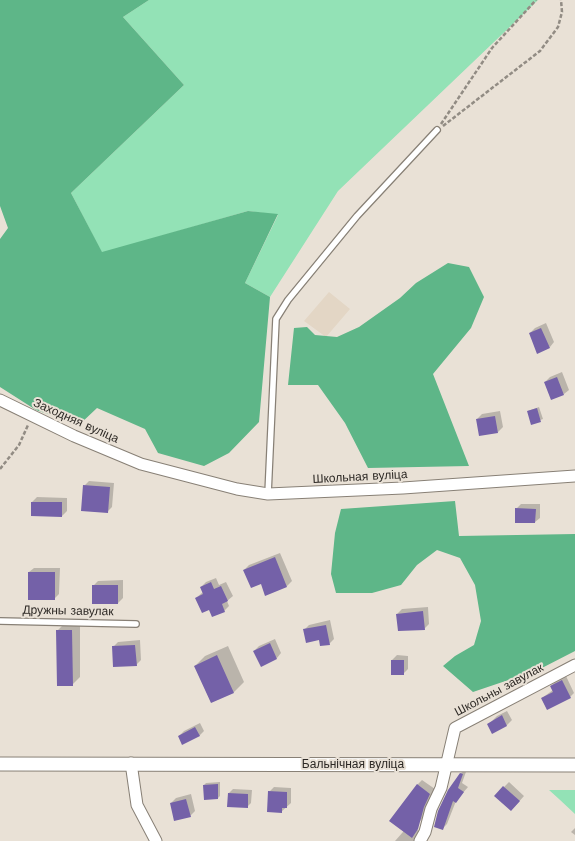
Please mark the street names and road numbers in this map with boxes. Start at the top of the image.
street label: Заходняя вуліца [31,396,121,446]
street label: Школьная вуліца [312,467,408,487]
street label: Дружны завулак [22,603,114,619]
street label: Школьны завулак [452,661,546,719]
street label: Бальнічная вуліца [302,757,404,771]

